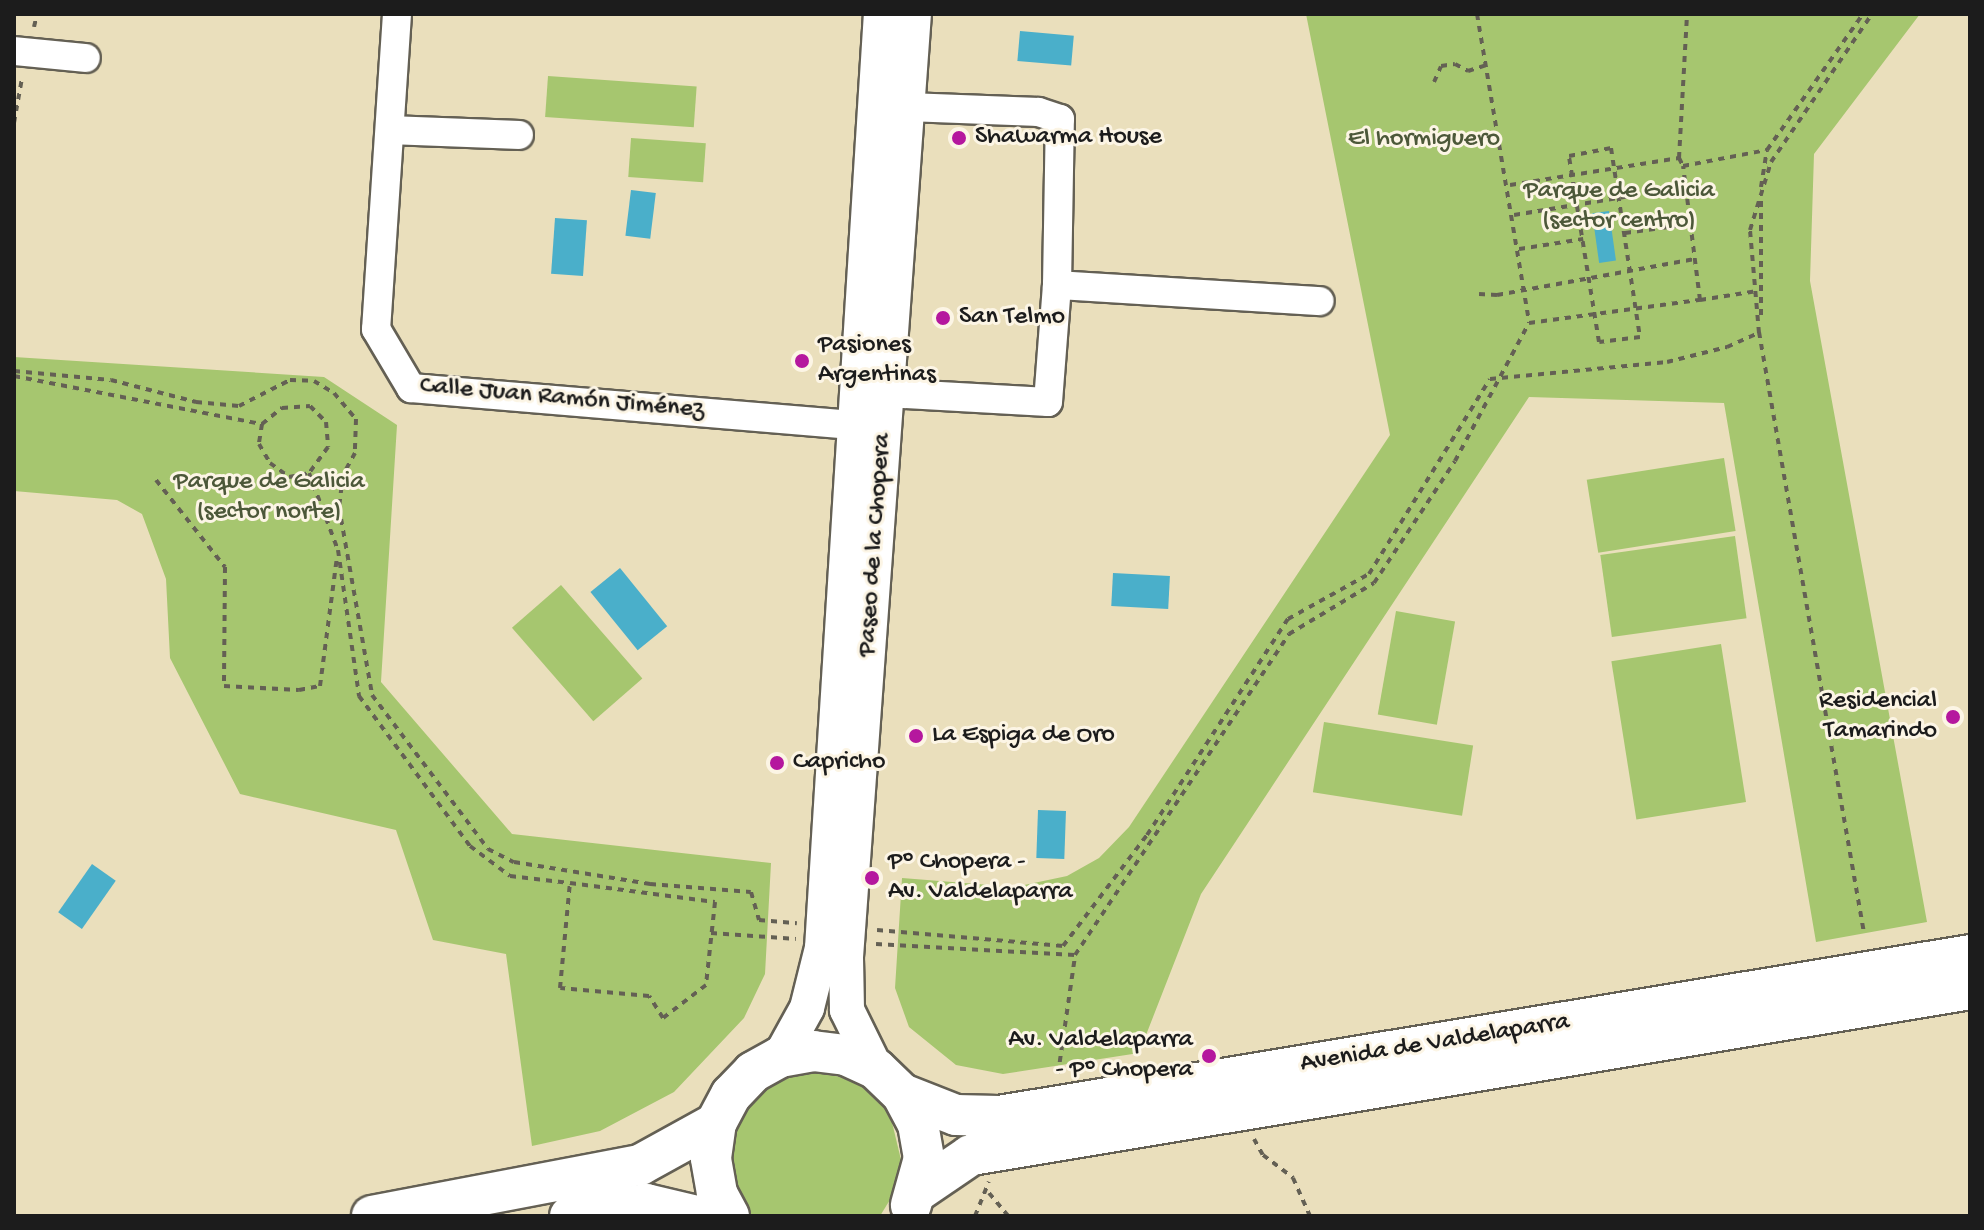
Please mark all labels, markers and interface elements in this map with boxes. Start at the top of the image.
place label: Shawarma House [975,122,1162,154]
park label: El hormiguero [1348,124,1500,156]
marker: Shawarma House [950,129,968,147]
park label: Parque de Galicia (sector centro) [1523,176,1715,238]
place label: San Telmo [959,302,1065,334]
marker: San Telmo [934,309,952,327]
place label: Pasiones Argentinas [818,330,936,392]
marker: Pasiones Argentinas [793,352,811,370]
street label: Calle Juan Ramón Jiménez [418,371,706,427]
street label: Paseo de la Chopera [853,432,899,658]
park label: Parque de Galicia (sector norte) [173,467,365,528]
place label: Residencial Tamarindo [1819,686,1937,748]
marker: Residencial Tamarindo [1944,708,1962,726]
place label: La Espiga de Oro [932,720,1115,752]
marker: La Espiga de Oro [907,727,925,745]
place label: Capricho [793,747,885,779]
marker: Capricho [768,754,786,772]
place label: Pº Chopera - Av. Valdelaparra [888,847,1073,908]
marker: Pº Chopera - Av. Valdelaparra [863,869,881,887]
street label: Avenida de Valdelaparra [1298,1007,1572,1081]
place label: Av. Valdelaparra - Pº Chopera [1008,1025,1193,1086]
marker: Av. Valdelaparra - Pº Chopera [1200,1047,1218,1065]

